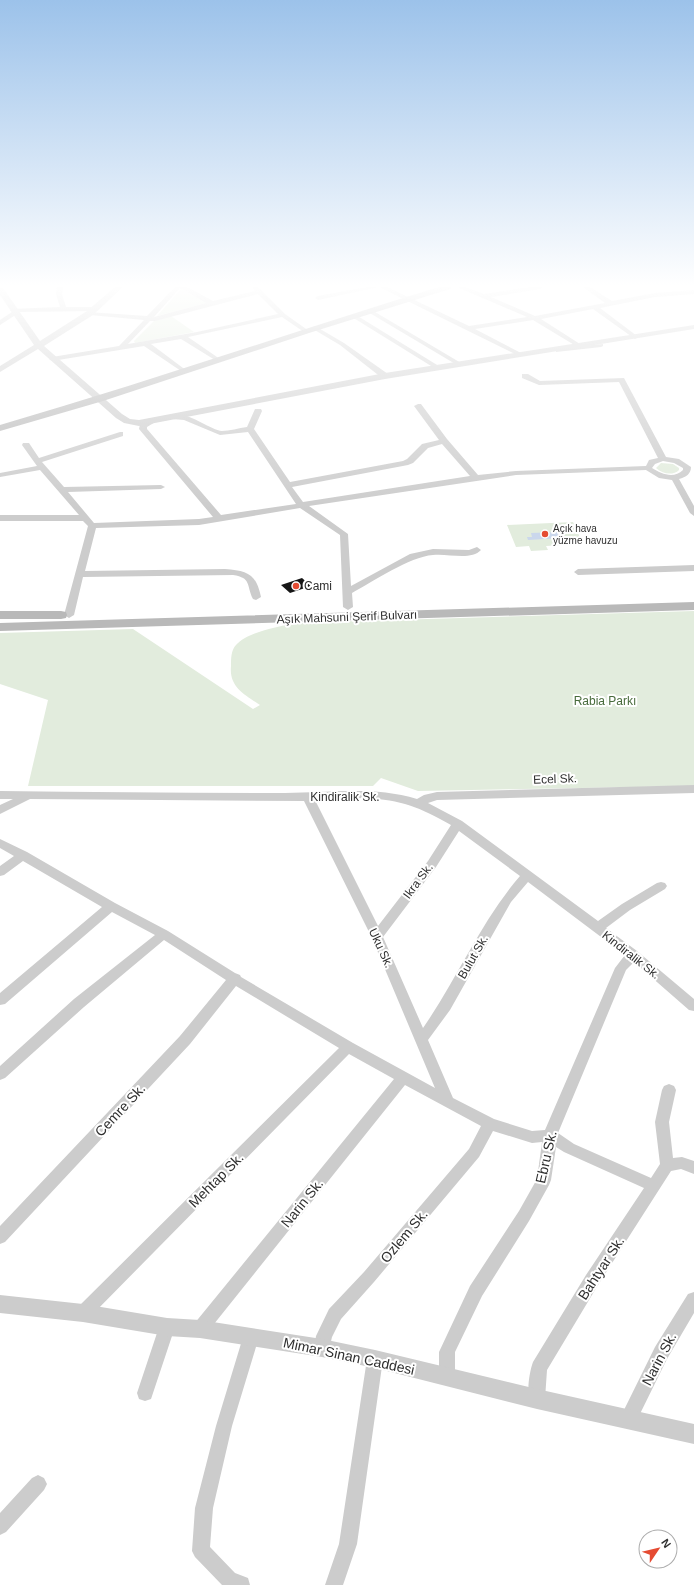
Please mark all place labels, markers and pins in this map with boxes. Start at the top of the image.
place label: Açık hava yüzme havuzu [553,523,617,546]
marker: Açık hava yüzme havuzu [540,529,550,539]
place label: Cami [304,579,332,593]
marker: Cami [291,581,301,591]

